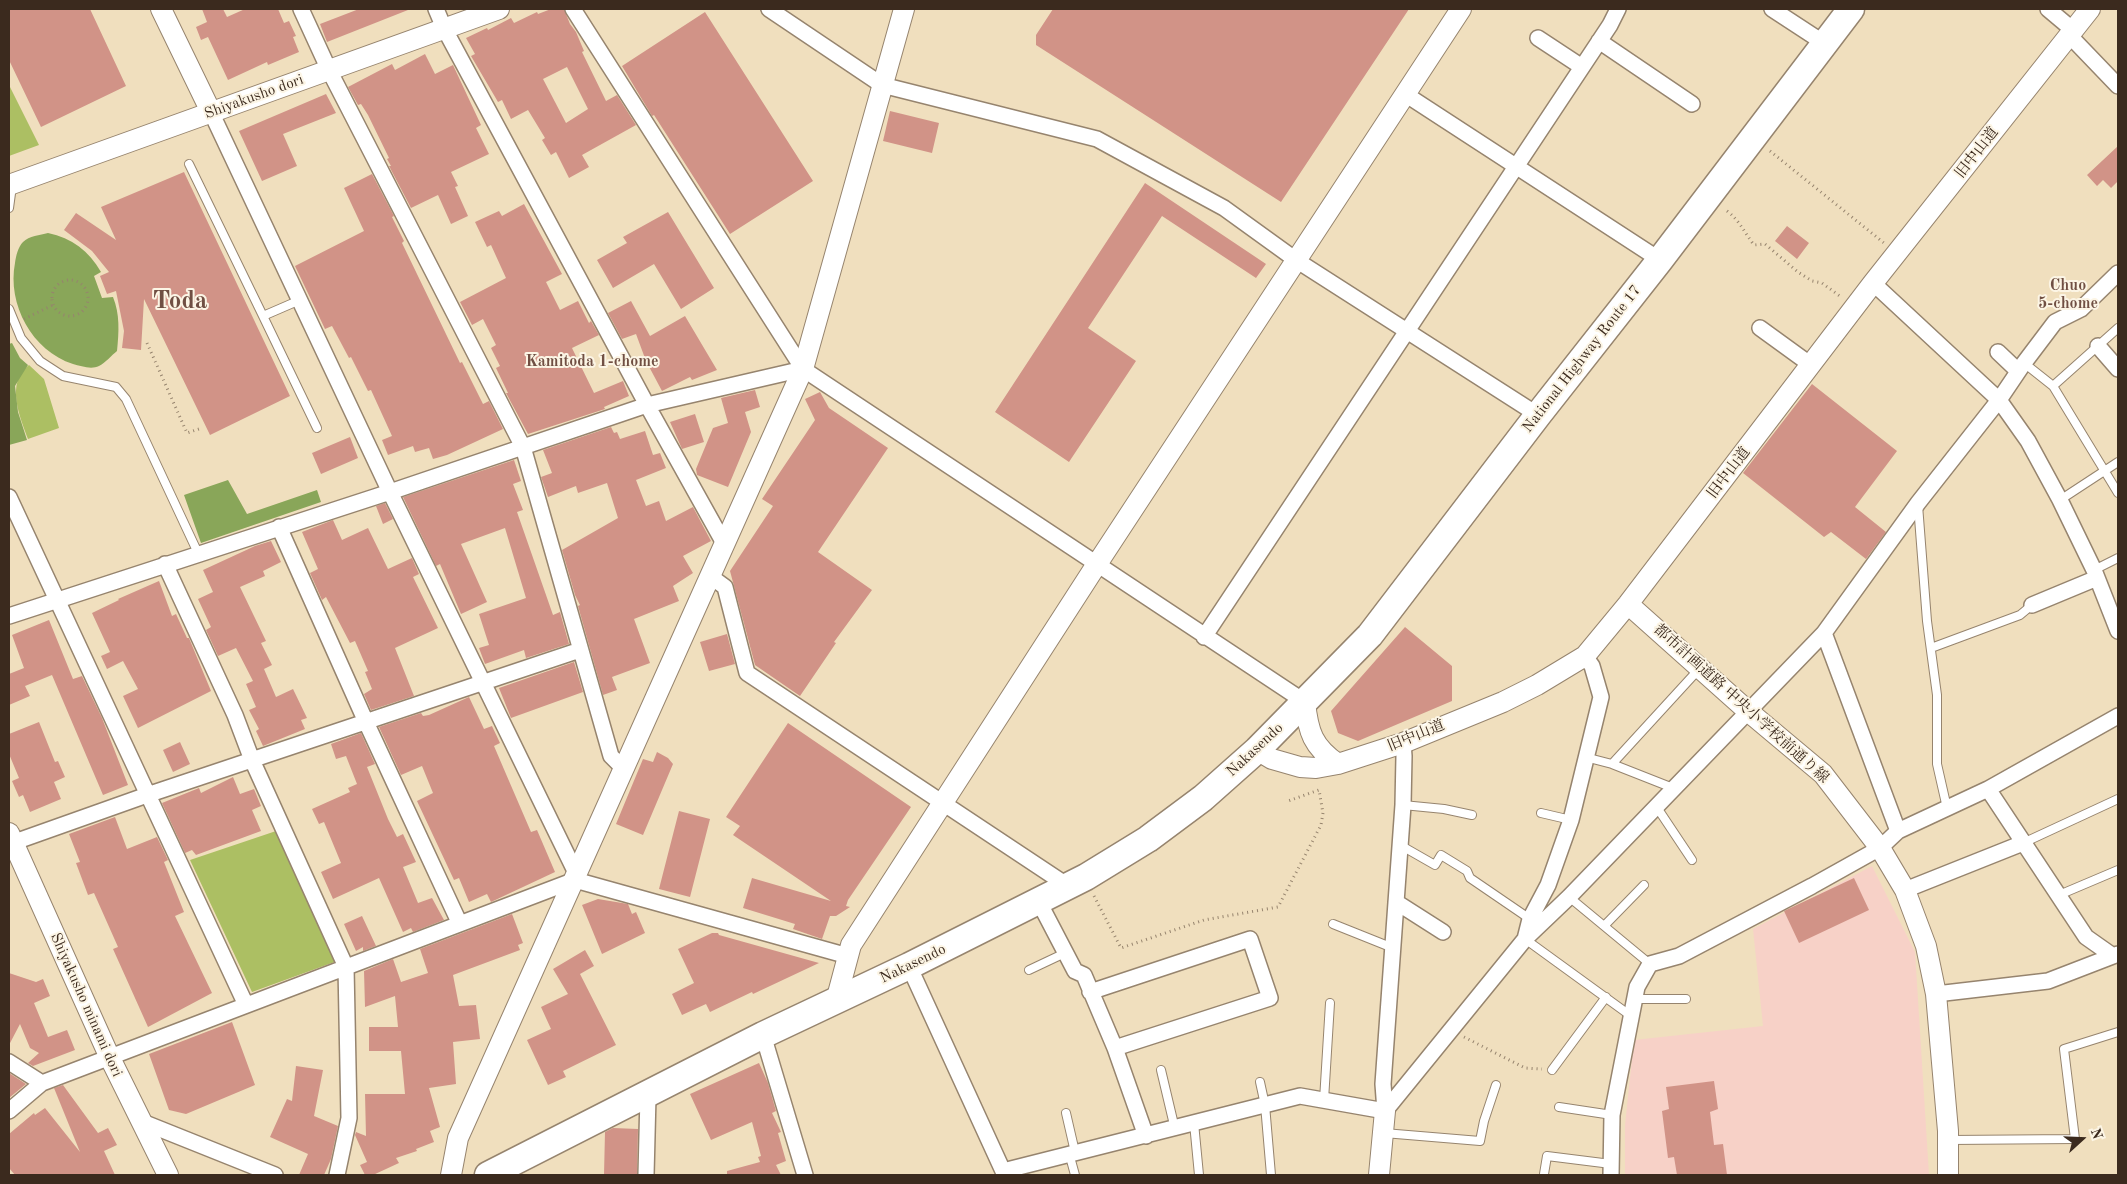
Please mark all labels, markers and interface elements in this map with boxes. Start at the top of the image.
street label: Shiyakusho dori [202,71,306,123]
street label: 旧中山道 [1951,124,2003,182]
district label: Chuo 5-chome [2038,276,2098,314]
street label: National Highway Route 17 [1519,282,1645,436]
district label: Toda [152,286,208,316]
district label: Kamitoda 1-chome [525,352,659,372]
street label: 旧中山道 [1704,444,1754,502]
street label: 都市計画道路 中央小学校前通り線 [1650,621,1832,787]
street label: 旧中山道 [1385,716,1447,756]
street label: Nakasendo [1223,719,1287,781]
street label: Shiyakusho minami dori [46,930,126,1080]
street label: Nakasendo [877,940,949,988]
north arrow [2057,1114,2107,1164]
text: N [2088,1126,2105,1141]

